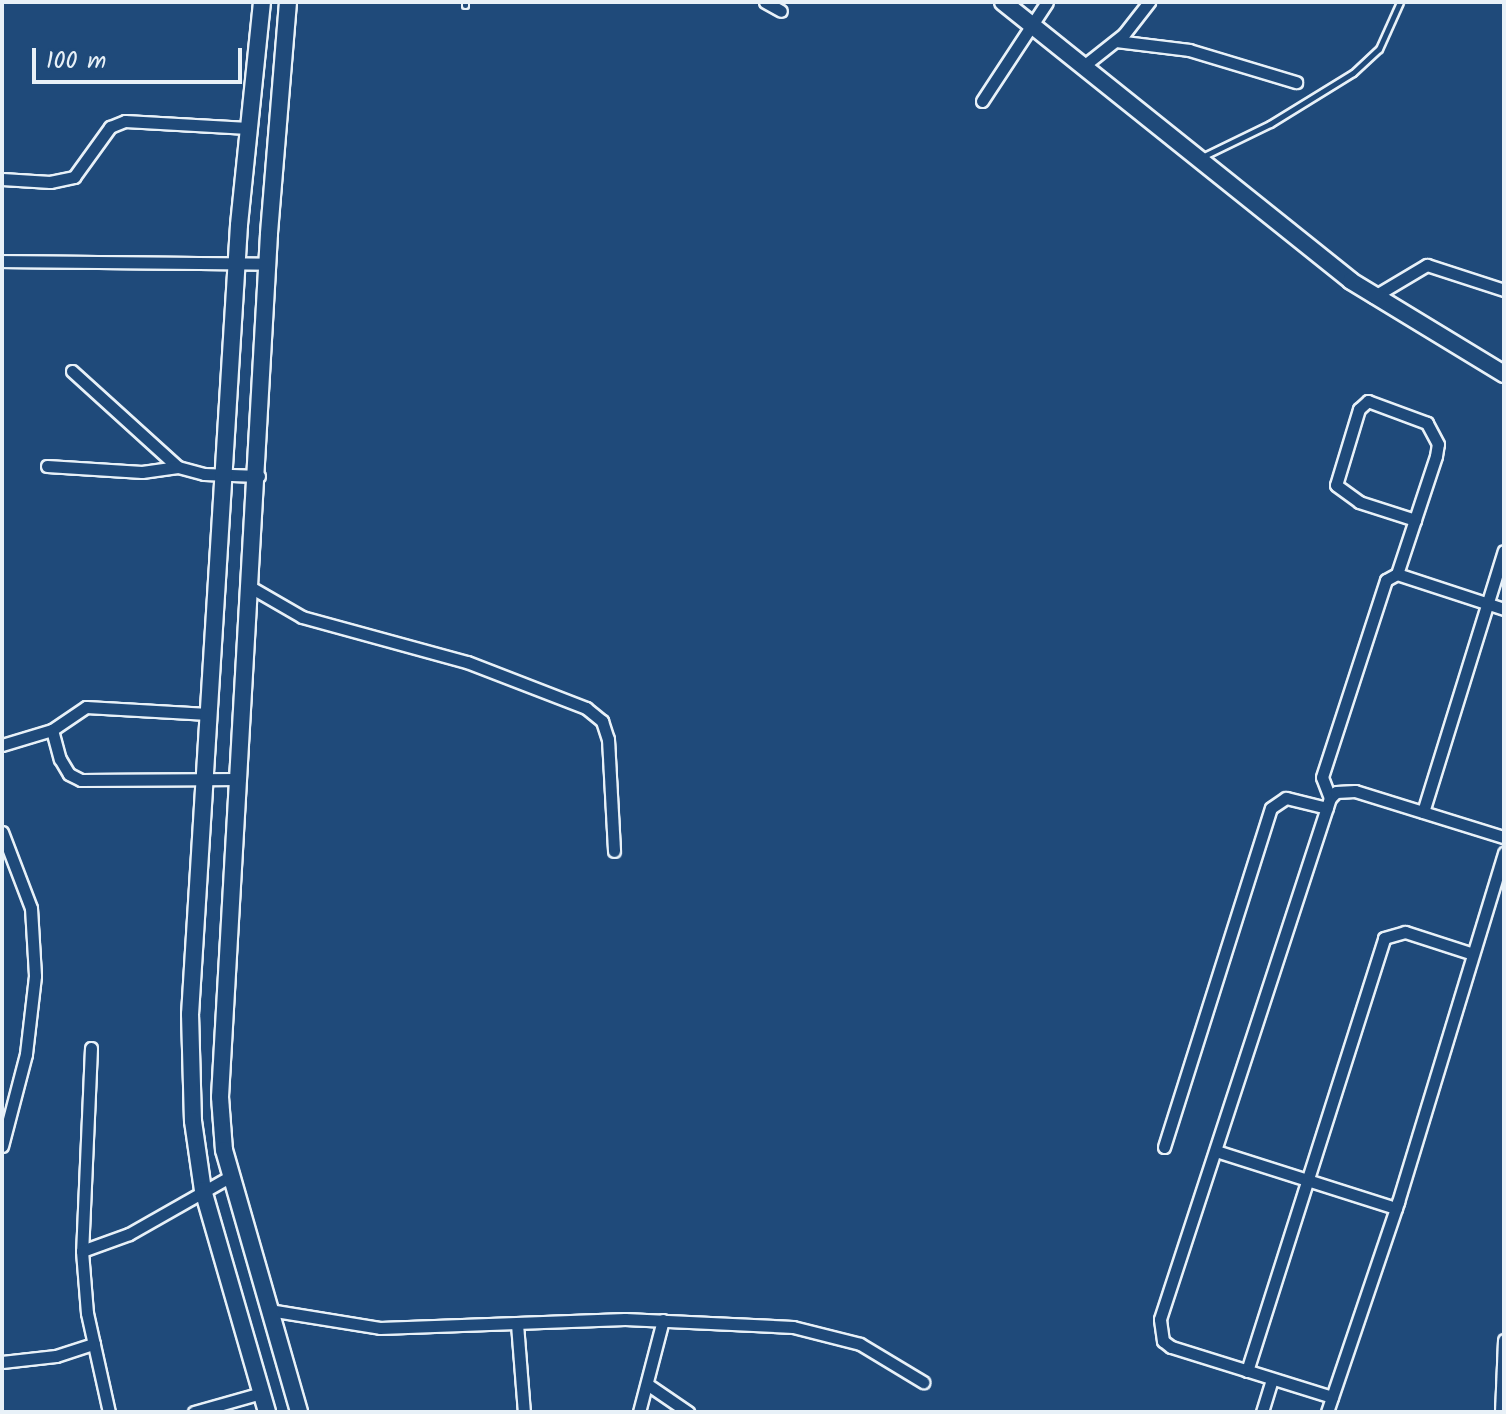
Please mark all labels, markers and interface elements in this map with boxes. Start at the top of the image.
scale bar [36,32,246,82]
text: 100 m [46,42,106,81]

